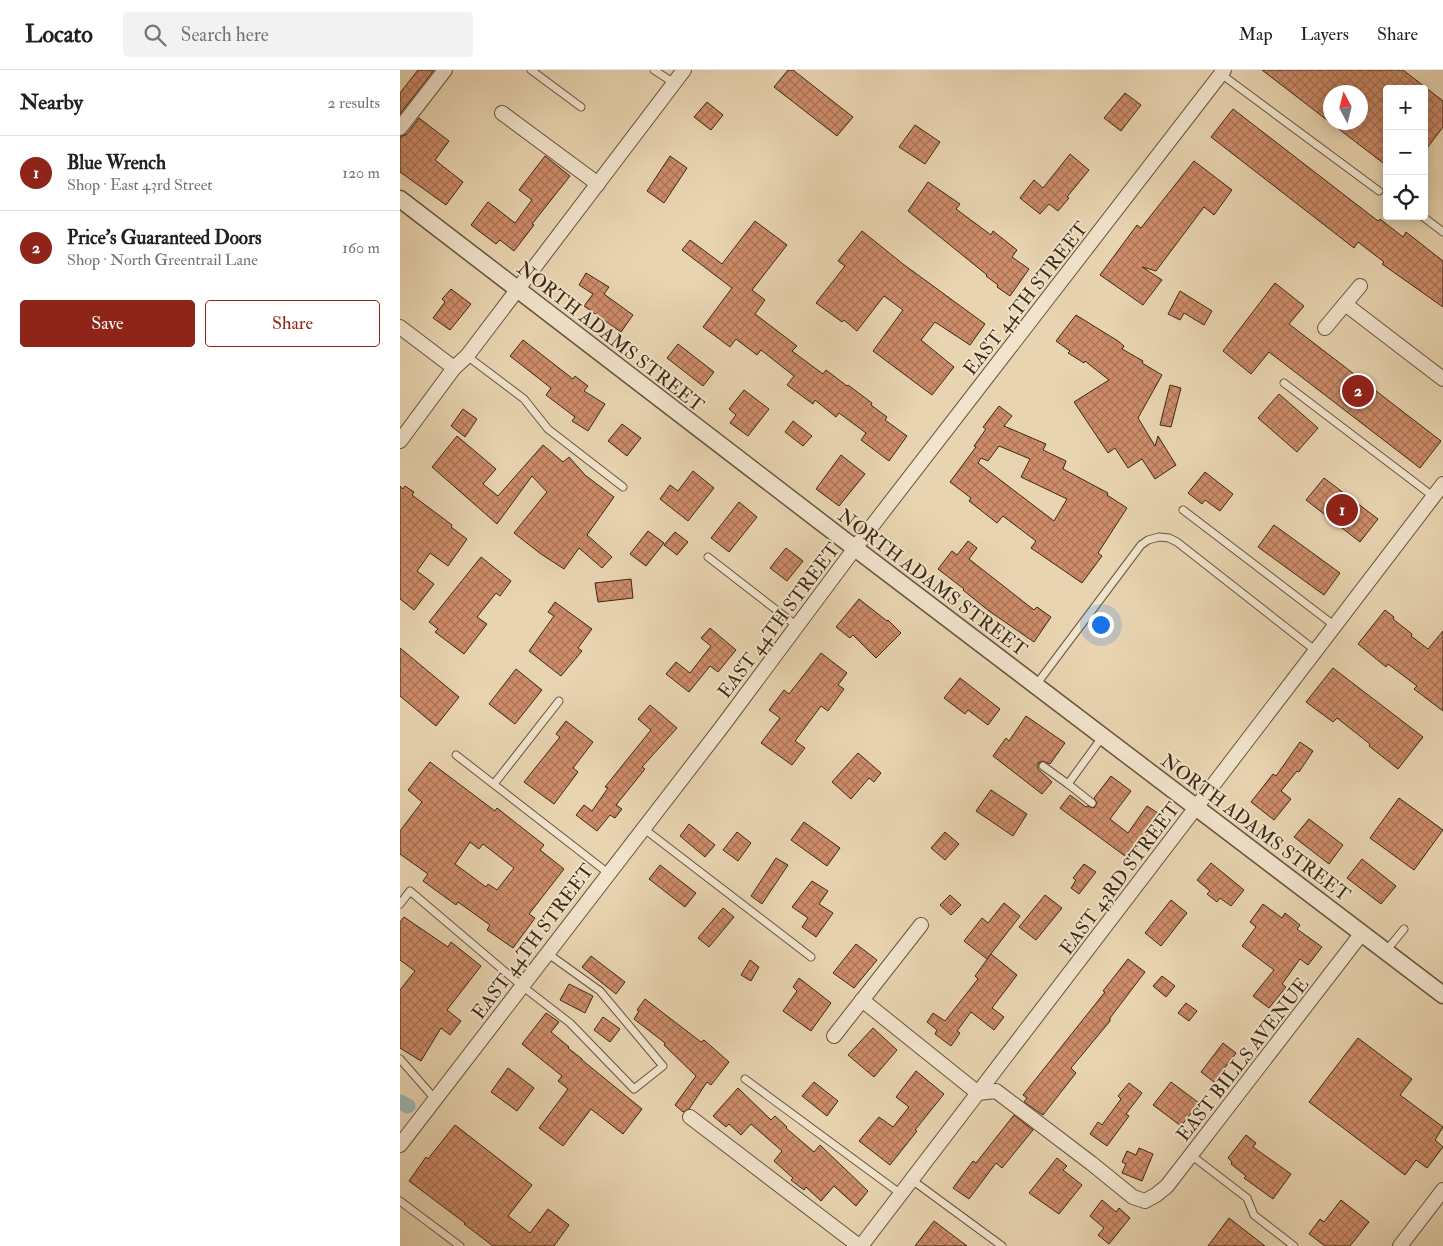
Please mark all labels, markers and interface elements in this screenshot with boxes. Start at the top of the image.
search box [123,12,473,57]
text: Locato [25,19,93,50]
icon: search [141,21,169,49]
text: Search here [181,23,269,47]
text: Map [1239,23,1273,46]
text: Layers [1301,23,1349,46]
text: Share [1377,23,1418,46]
north arrow [1323,85,1368,130]
map controls [1383,85,1428,220]
button: + [1383,85,1428,130]
text: Nearby [20,89,83,116]
text: 2 results [327,93,380,113]
button: − [1383,130,1428,175]
text: Blue Wrench [67,151,166,175]
text: 1 [33,163,39,183]
text: 120 m [342,163,380,183]
text: Shop · East 43rd Street [67,175,213,195]
button: locate [1383,175,1428,220]
street label: EAST 44TH STREET [958,217,1093,380]
text: Price's Guaranteed Doors [67,226,262,250]
text: 2 [32,238,40,258]
text: 160 m [342,238,380,258]
text: Shop · North Greentrail Lane [67,250,258,270]
street label: NORTH ADAMS STREET [512,256,709,417]
button: Save [20,300,195,347]
button: Share [205,300,380,347]
pin: 2 [1342,372,1374,410]
pin: 1 [1326,491,1358,529]
street label: NORTH ADAMS STREET [833,504,1032,662]
street label: EAST 44TH STREET [713,538,845,703]
your location [1088,612,1114,638]
street label: NORTH ADAMS STREET [1156,749,1355,907]
street label: EAST 43RD STREET [1055,798,1185,960]
street label: EAST 44TH STREET [467,859,599,1024]
street label: EAST BILLS AVENUE [1171,973,1314,1146]

